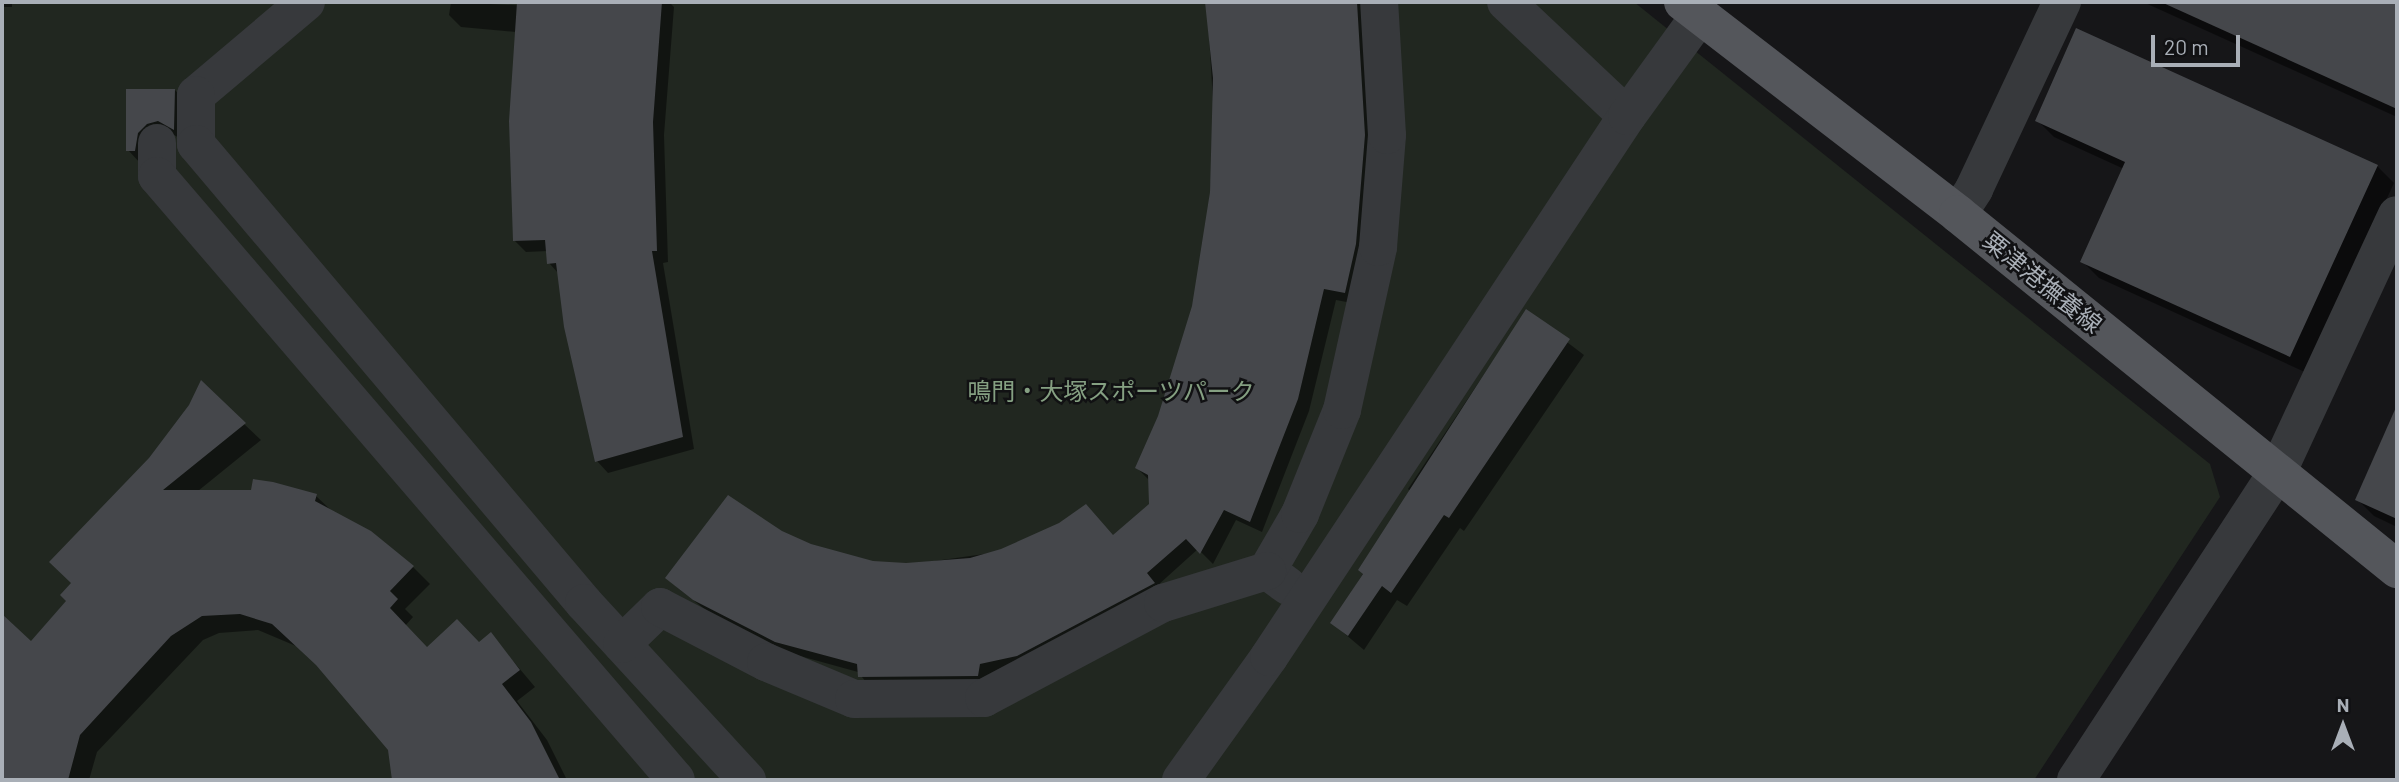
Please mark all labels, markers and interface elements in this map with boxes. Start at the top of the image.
scale bar [2154,21,2243,65]
text: 20 m [2164,34,2209,59]
street label: 粟津港撫養線 [1978,225,2108,339]
park label: 鳴門・大塚スポーツパーク [967,377,1255,405]
north arrow [2308,691,2378,761]
text: N [2337,693,2349,716]

